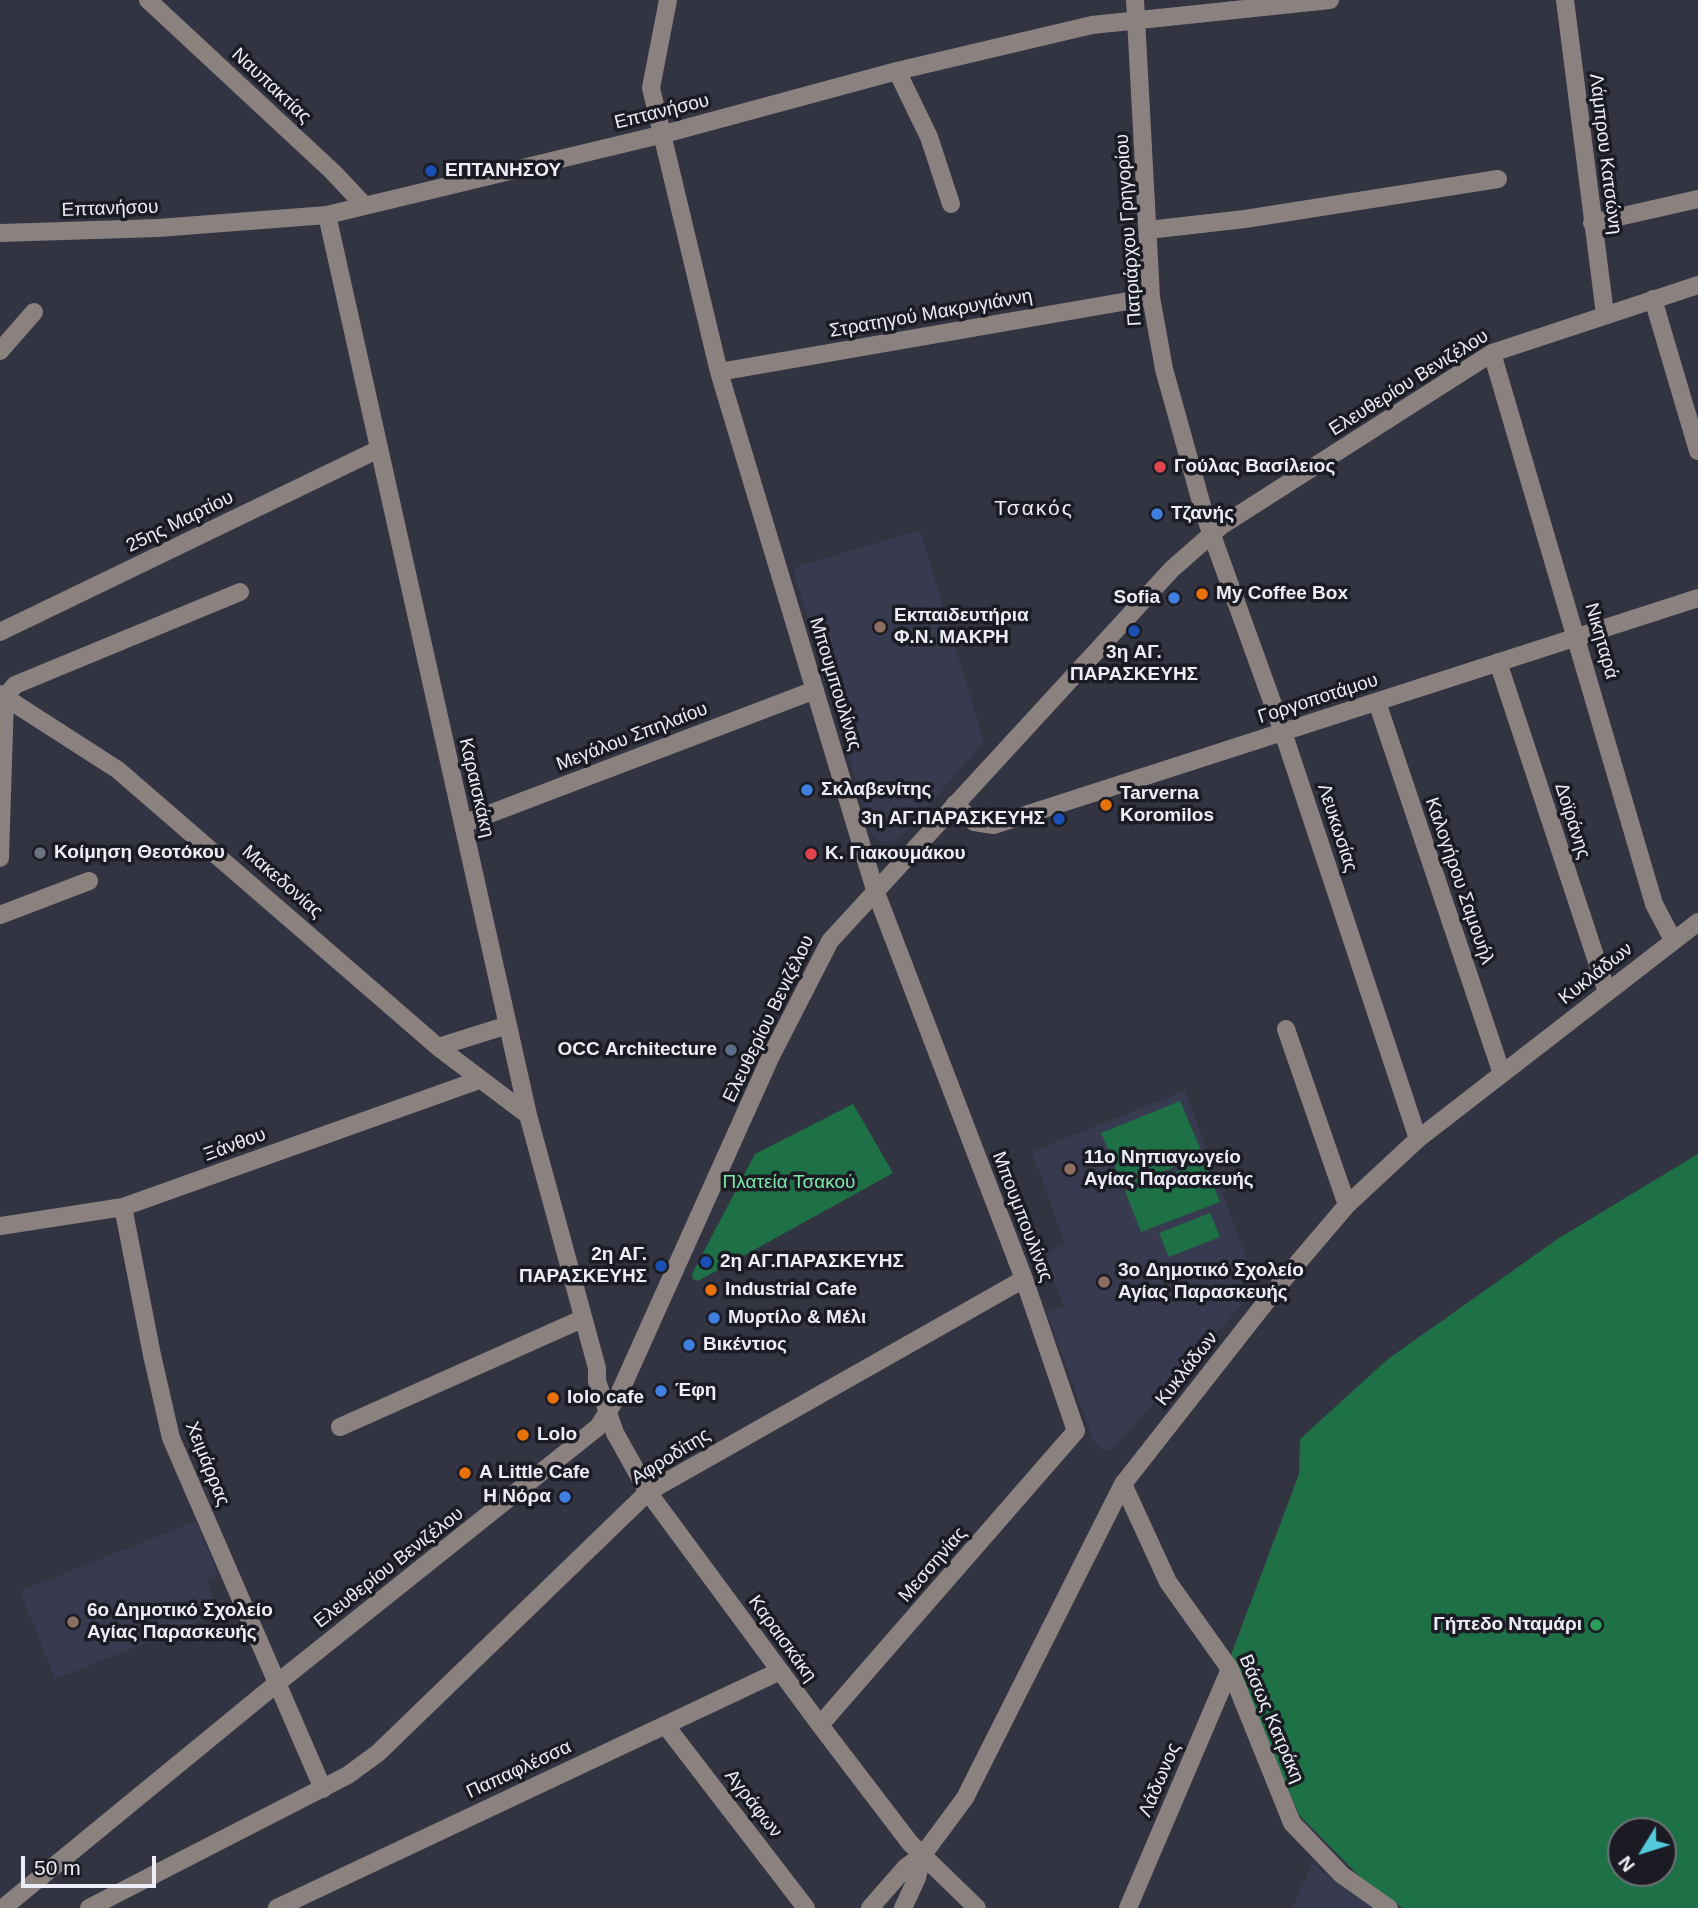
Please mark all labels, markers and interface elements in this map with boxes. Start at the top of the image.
street label: Ναυπακτίας [227,43,315,129]
street label: Λάμπρου Κατσώνη [1584,72,1626,236]
street label: Επτανήσου [612,89,712,135]
street label: Πατριάρχου Γρηγορίου [1111,133,1147,327]
place label: ΕΠΤΑΝΗΣΟΥ [445,160,561,182]
marker: ΕΠΤΑΝΗΣΟΥ [423,163,439,179]
street label: Επτανήσου [61,196,159,222]
street label: Στρατηγού Μακρυγιάννη [828,285,1034,343]
street label: Ελευθερίου Βενιζέλου [1325,325,1493,441]
place label: Γούλας Βασίλειος [1174,456,1335,478]
marker: Γούλας Βασίλειος [1152,459,1168,475]
street label: 25ης Μαρτίου [123,486,237,558]
district label: Τσακός [995,496,1073,522]
place label: Τζανής [1171,503,1234,525]
marker: Τζανής [1149,506,1165,522]
place label: My Coffee Box [1216,583,1348,605]
marker: My Coffee Box [1194,586,1210,602]
place label: Sofia [1114,587,1160,609]
marker: Sofia [1166,590,1182,606]
street label: Νικηταρά [1579,600,1623,682]
place label: Εκπαιδευτήρια Φ.Ν. ΜΑΚΡΗ [894,605,1029,649]
street label: Μπουμπουλίνας [804,615,866,753]
marker: Εκπαιδευτήρια Φ.Ν. ΜΑΚΡΗ [872,619,888,635]
marker: 3η ΑΓ. ΠΑΡΑΣΚΕΥΗΣ [1126,623,1142,639]
place label: 3η ΑΓ. ΠΑΡΑΣΚΕΥΗΣ [1070,642,1198,686]
street label: Γοργοποτάμου [1255,669,1381,729]
street label: Μεγάλου Σπηλαίου [553,698,711,776]
street label: Καραισκάκη [453,736,499,840]
place label: Σκλαβενίτης [821,779,931,801]
street label: Δοϊράνης [1549,780,1595,862]
street label: Λευκωσίας [1312,781,1362,875]
marker: Σκλαβενίτης [799,782,815,798]
place label: Tarverna Koromilos [1120,783,1214,827]
street label: Καλογήρου Σαμουήλ [1420,795,1498,967]
marker: Tarverna Koromilos [1098,797,1114,813]
place label: 3η ΑΓ.ΠΑΡΑΣΚΕΥΗΣ [861,808,1045,830]
marker: 3η ΑΓ.ΠΑΡΑΣΚΕΥΗΣ [1051,811,1067,827]
street label: Μακεδονίας [237,841,327,923]
place label: Κοίμηση Θεοτόκου [54,842,225,864]
place label: Κ. Γιακουμάκου [825,843,966,865]
marker: Κοίμηση Θεοτόκου [32,845,48,861]
marker: Κ. Γιακουμάκου [803,846,819,862]
street label: Ελευθερίου Βενιζέλου [719,932,819,1106]
street label: Κυκλάδων [1554,938,1638,1010]
place label: OCC Architecture [558,1039,717,1061]
marker: OCC Architecture [723,1042,739,1058]
street label: Ξάνθου [201,1123,269,1167]
place label: 11ο Νηπιαγωγείο Αγίας Παρασκευής [1084,1147,1254,1191]
street label: Μπουμπουλίνας [987,1149,1057,1285]
marker: 11ο Νηπιαγωγείο Αγίας Παρασκευής [1062,1161,1078,1177]
park label: Πλατεία Τσακού [723,1172,855,1194]
place label: 2η ΑΓ. ΠΑΡΑΣΚΕΥΗΣ [519,1244,647,1288]
place label: 2η ΑΓ.ΠΑΡΑΣΚΕΥΗΣ [720,1251,904,1273]
marker: 2η ΑΓ.ΠΑΡΑΣΚΕΥΗΣ [698,1254,714,1270]
marker: 2η ΑΓ. ΠΑΡΑΣΚΕΥΗΣ [653,1258,669,1274]
place label: 3ο Δημοτικό Σχολείο Αγίας Παρασκευής [1118,1260,1304,1304]
marker: 3ο Δημοτικό Σχολείο Αγίας Παρασκευής [1096,1274,1112,1290]
place label: Industrial Cafe [725,1279,857,1301]
marker: Industrial Cafe [703,1282,719,1298]
place label: Μυρτίλο & Μέλι [728,1307,866,1329]
marker: Μυρτίλο & Μέλι [706,1310,722,1326]
street label: Κυκλάδων [1151,1327,1223,1411]
place label: Βικέντιος [703,1334,787,1356]
marker: Βικέντιος [681,1337,697,1353]
place label: Έφη [675,1380,716,1402]
marker: Έφη [653,1383,669,1399]
place label: Iolo cafe [567,1387,644,1409]
marker: Iolo cafe [545,1390,561,1406]
street label: Χειμάρρας [180,1418,234,1510]
place label: Lolo [537,1424,577,1446]
street label: Αφροδίτης [627,1424,715,1490]
marker: Lolo [515,1427,531,1443]
place label: A Little Cafe [479,1462,590,1484]
marker: A Little Cafe [457,1465,473,1481]
place label: Η Νόρα [483,1486,551,1508]
marker: Η Νόρα [557,1489,573,1505]
street label: Ελευθερίου Βενιζέλου [310,1503,468,1633]
street label: Μεσσηνίας [894,1523,972,1607]
street label: Καραισκάκη [743,1591,821,1687]
place label: 6ο Δημοτικό Σχολείο Αγίας Παρασκευής [87,1600,273,1644]
marker: 6ο Δημοτικό Σχολείο Αγίας Παρασκευής [65,1614,81,1630]
place label: Γήπεδο Νταμάρι [1433,1614,1582,1636]
marker: Γήπεδο Νταμάρι [1588,1617,1604,1633]
street label: Βάσως Κατράκη [1234,1651,1308,1787]
street label: Παπαφλέσσα [463,1736,575,1804]
street label: Λάδωνος [1134,1740,1186,1820]
street label: Αγράφων [719,1765,787,1843]
north arrow [1607,1817,1677,1887]
scale bar [24,1842,159,1886]
text: N [1614,1852,1639,1876]
text: 50 m [34,1856,81,1879]

